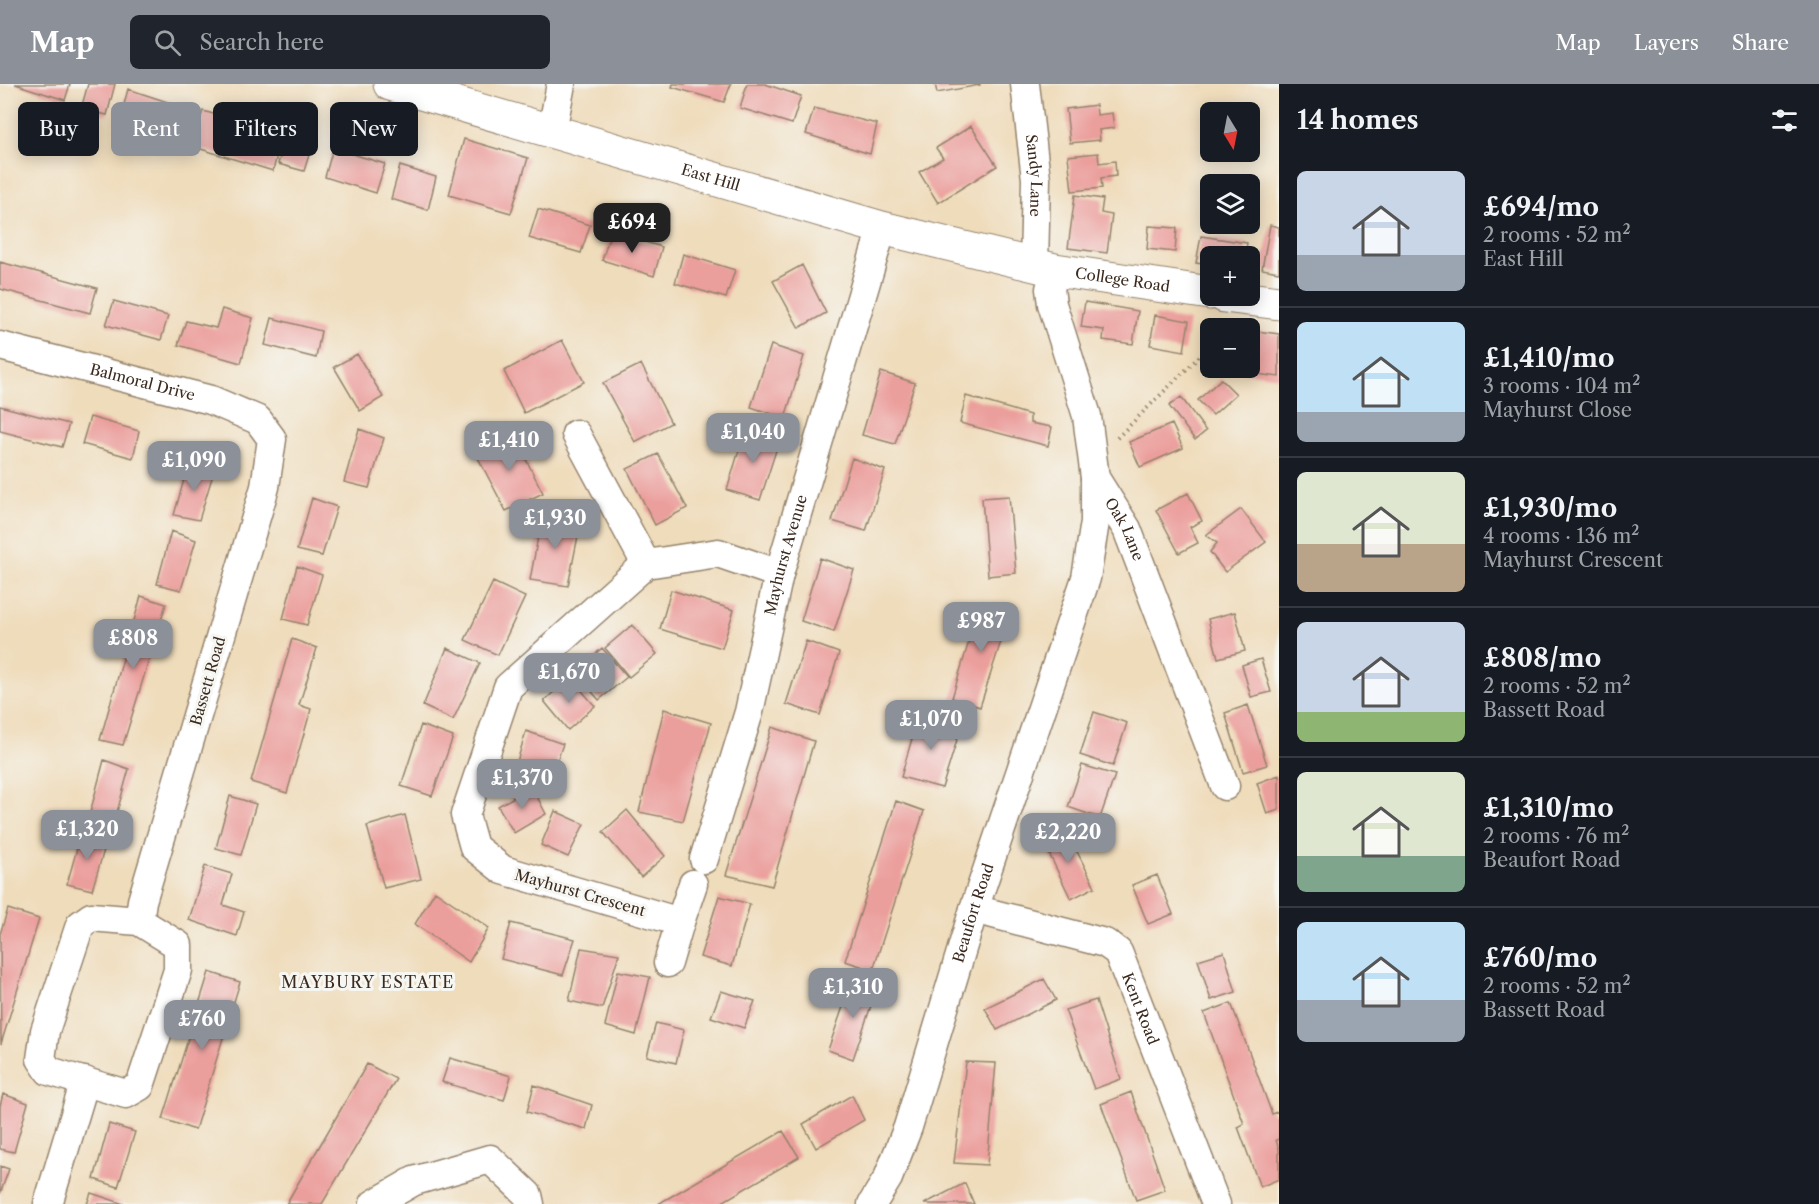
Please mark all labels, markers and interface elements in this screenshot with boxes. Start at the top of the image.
search box [130,15,550,69]
text: Map [30,25,94,59]
icon: search [151,26,184,59]
text: Search here [199,29,324,56]
text: Map [1556,30,1601,55]
text: Layers [1634,30,1699,55]
text: Share [1732,30,1789,55]
chip: Buy [18,102,99,156]
chip: Rent [111,102,201,156]
chip: Filters [213,102,318,156]
chip: New [330,102,418,156]
north arrow [1200,102,1260,162]
map controls [1200,102,1260,378]
text: 14 homes [1297,104,1419,136]
icon: filters [1768,104,1801,137]
street label: Sandy Lane [1022,133,1046,217]
street label: East Hill [679,160,743,195]
button: layers [1200,174,1260,234]
text: £694/mo [1483,191,1599,223]
icon: home [1345,195,1417,267]
pin: £694 [596,203,668,254]
text: £694 [607,210,657,234]
text: 2 rooms · 52 m² [1483,223,1631,247]
button: + [1200,246,1260,306]
text: East Hill [1483,247,1563,271]
street label: College Road [1074,263,1171,296]
button: − [1200,318,1260,378]
text: £1,410/mo [1483,342,1615,374]
icon: home [1345,346,1417,418]
street label: Balmoral Drive [88,359,197,405]
text: 3 rooms · 104 m² [1483,374,1640,398]
text: Mayhurst Close [1483,398,1632,422]
pin: £1,040 [704,413,802,464]
text: £1,040 [720,420,786,444]
pin: £1,410 [460,421,558,472]
text: £1,410 [478,428,540,452]
pin: £1,090 [145,441,243,492]
text: £1,090 [161,448,227,472]
street label: Mayhurst Avenue [760,492,811,617]
text: £1,930/mo [1483,492,1617,524]
street label: Oak Lane [1101,494,1148,563]
icon: home [1345,496,1417,568]
pin: £1,930 [506,499,604,550]
text: £1,930 [523,506,587,530]
text: 4 rooms · 136 m² [1483,524,1639,548]
text: Mayhurst Crescent [1483,548,1663,572]
pin: £987 [945,602,1017,653]
text: £987 [957,609,1005,633]
pin: £808 [97,619,169,670]
text: £808 [108,626,158,650]
street label: Bassett Road [186,634,229,727]
text: £808/mo [1483,642,1601,674]
icon: home [1345,646,1417,718]
pin: £1,670 [520,653,618,704]
text: £1,670 [538,660,600,684]
text: 2 rooms · 52 m² [1483,674,1631,698]
text: Bassett Road [1483,698,1605,722]
pin: £1,070 [882,700,980,751]
text: £1,070 [899,707,963,731]
pin: £1,370 [473,759,571,810]
text: £1,370 [491,766,553,790]
text: £1,310/mo [1483,792,1614,824]
icon: home [1345,796,1417,868]
pin: £1,320 [38,810,136,861]
pin: £2,220 [1019,813,1117,864]
text: £1,320 [55,817,119,841]
text: £2,220 [1034,820,1102,844]
text: 2 rooms · 76 m² [1483,824,1629,848]
text: Beaufort Road [1483,848,1620,872]
street label: Beaufort Road [948,861,998,965]
street label: Mayhurst Crescent [513,865,648,920]
text: £760/mo [1483,942,1597,974]
icon: home [1345,946,1417,1018]
pin: £1,310 [804,968,902,1019]
street label: Kent Road [1118,970,1163,1047]
district label: MAYBURY ESTATE [281,972,455,992]
text: 2 rooms · 52 m² [1483,974,1631,998]
text: £1,310 [823,975,883,999]
text: Bassett Road [1483,998,1605,1022]
pin: £760 [166,1000,238,1051]
text: £760 [178,1007,226,1031]

